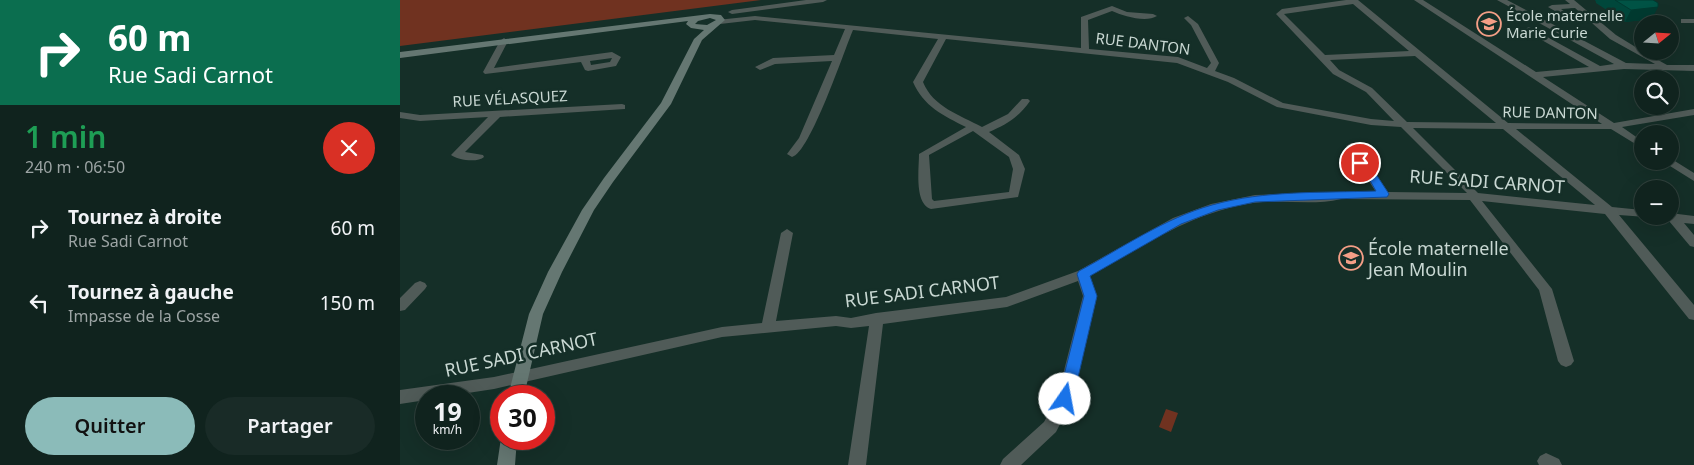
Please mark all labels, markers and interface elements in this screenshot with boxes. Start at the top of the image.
place label: École maternelle Marie Curie [1506,5,1623,42]
school or university icon: École maternelle Marie Curie [1476,11,1502,37]
text: 60 m [108,14,191,61]
north arrow [1634,15,1679,60]
map controls [1634,15,1679,225]
icon: right [25,20,90,85]
street label: RUE DANTON [1094,27,1192,59]
text: Rue Sadi Carnot [108,59,273,89]
button: search [1634,70,1679,115]
street label: RUE VÉLASQUEZ [452,85,568,111]
street label: RUE DANTON [1502,101,1598,123]
text: 1 min [25,116,106,157]
button: close [323,122,375,174]
button: + [1634,125,1679,170]
pin [1339,142,1381,184]
icon: arrive [1346,149,1374,177]
text: 240 m · 06:50 [25,156,125,178]
street label: RUE SADI CARNOT [1409,164,1565,198]
button: − [1634,180,1679,225]
text: Tournez à droite [68,204,222,230]
icon: right [25,214,53,242]
text: 60 m [331,215,375,241]
text: Rue Sadi Carnot [68,230,188,252]
place label: École maternelle Jean Moulin [1366,236,1509,281]
school or university icon: École maternelle Jean Moulin [1338,245,1364,271]
street label: RUE SADI CARNOT [843,270,1001,312]
text: Tournez à gauche [68,279,234,305]
icon: left [25,289,53,317]
text: 150 m [320,290,375,316]
text: Impasse de la Cosse [68,305,220,327]
street label: RUE SADI CARNOT [442,326,600,382]
position arrow [1038,372,1090,424]
speed limit sign: 30 [490,385,555,450]
text: 19 [433,394,462,428]
button: Quitter [25,397,195,455]
button: Partager [205,397,375,455]
text: km/h [433,421,462,438]

